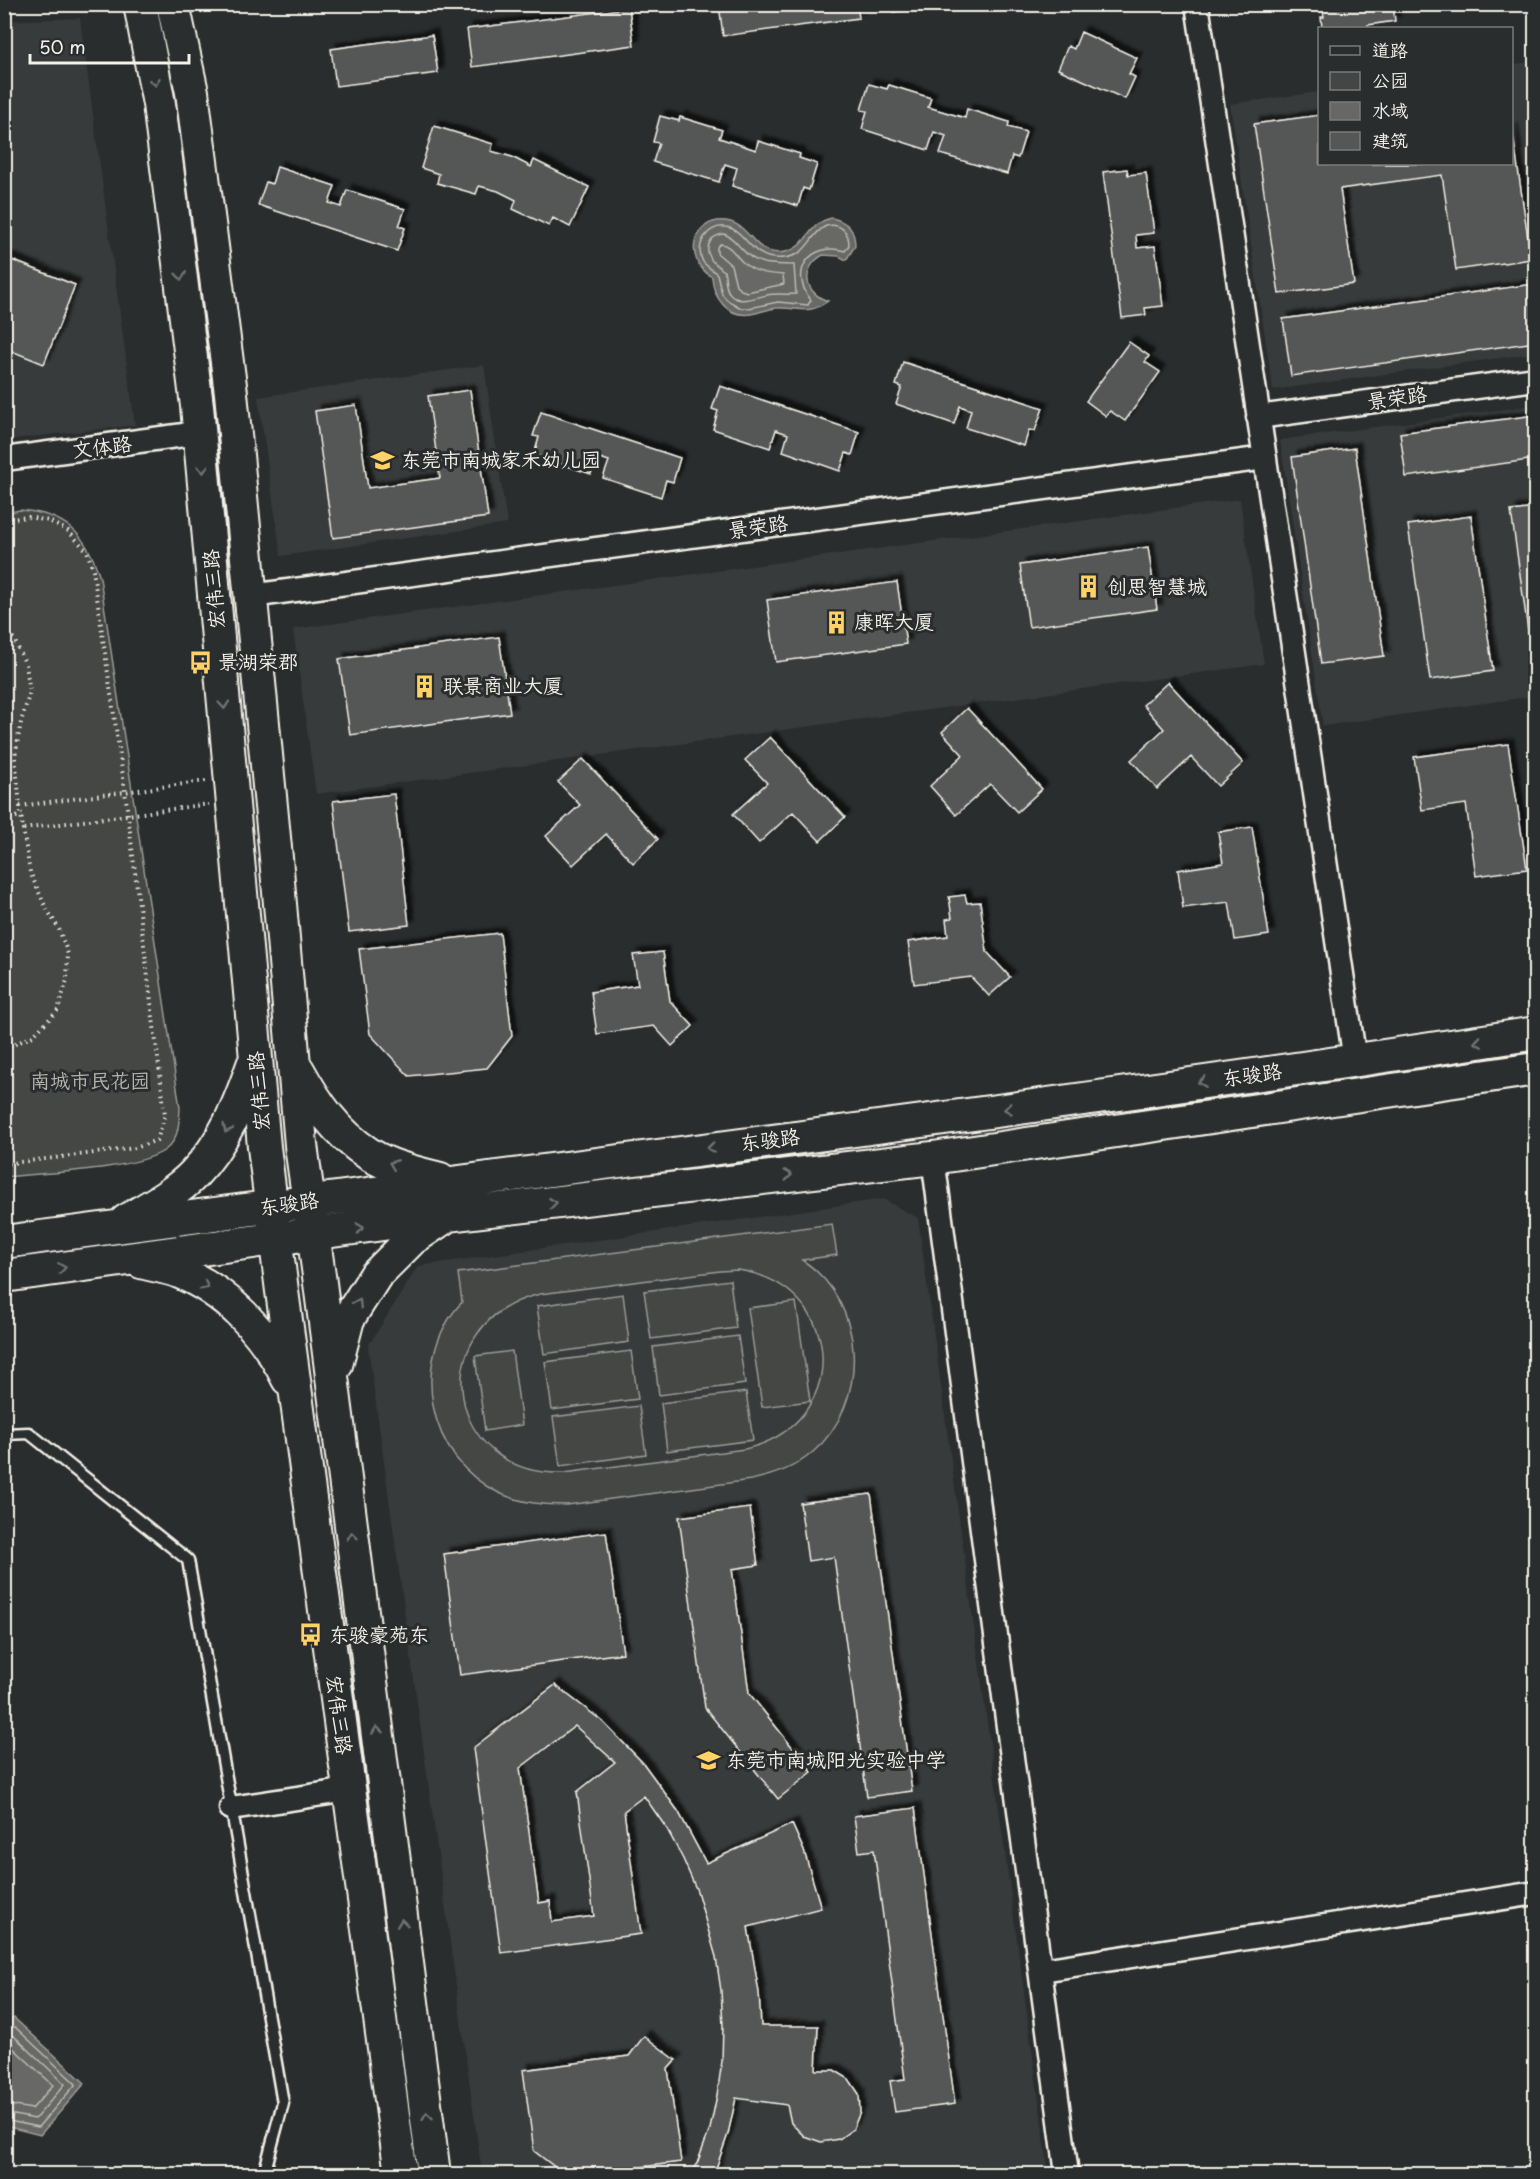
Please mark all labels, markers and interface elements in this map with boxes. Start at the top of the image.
scale bar [30,27,189,65]
legend [1318,27,1513,165]
text: 50 m [39,33,86,60]
text: 道路 [1372,36,1408,63]
text: 公园 [1372,66,1408,93]
one-way arrow [148,77,161,87]
text: 水域 [1372,96,1408,123]
text: 建筑 [1372,126,1408,153]
one-way arrow [174,271,187,280]
street label: 景荣路 [1365,378,1430,416]
street label: 文体路 [70,427,134,465]
place label: 东莞市南城家禾幼儿园 [401,444,601,474]
school or university icon: 东莞市南城家禾幼儿园 [370,447,396,473]
one-way arrow [196,465,209,474]
street label: 景荣路 [726,507,791,545]
street label: 宏伟三路 [194,547,231,630]
place label: 创思智慧城 [1107,571,1207,601]
building icon: 创思智慧城 [1076,574,1102,600]
place label: 康晖大厦 [854,606,934,636]
building icon: 康晖大厦 [823,609,849,635]
place label: 景湖荣郡 [218,646,298,676]
bus stop icon: 景湖荣郡 [187,649,213,675]
place label: 联景商业大厦 [443,670,563,700]
building icon: 联景商业大厦 [412,673,438,699]
one-way arrow [217,701,230,710]
one-way arrow [1473,1035,1483,1048]
street label: 宏伟三路 [239,1049,276,1132]
street label: 东骏路 [1220,1055,1285,1093]
park label: 南城市民花园 [30,1065,150,1095]
one-way arrow [1197,1076,1206,1088]
one-way arrow [1004,1102,1013,1115]
street label: 东骏路 [738,1120,802,1158]
one-way arrow [223,1123,234,1134]
one-way arrow [706,1141,716,1154]
one-way arrow [389,1159,400,1171]
one-way arrow [784,1169,793,1182]
street label: 东骏路 [257,1184,322,1222]
one-way arrow [548,1197,558,1210]
one-way arrow [355,1222,364,1234]
one-way arrow [58,1263,67,1275]
one-way arrow [199,1279,209,1290]
one-way arrow [351,1299,363,1309]
one-way arrow [347,1532,359,1541]
place label: 东骏豪苑东 [329,1619,429,1649]
bus stop icon: 东骏豪苑东 [298,1622,324,1648]
street label: 宏伟三路 [320,1673,361,1758]
one-way arrow [372,1725,384,1734]
place label: 东莞市南城阳光实验中学 [726,1744,946,1774]
school or university icon: 东莞市南城阳光实验中学 [695,1747,721,1773]
one-way arrow [396,1918,409,1928]
one-way arrow [421,2112,433,2121]

